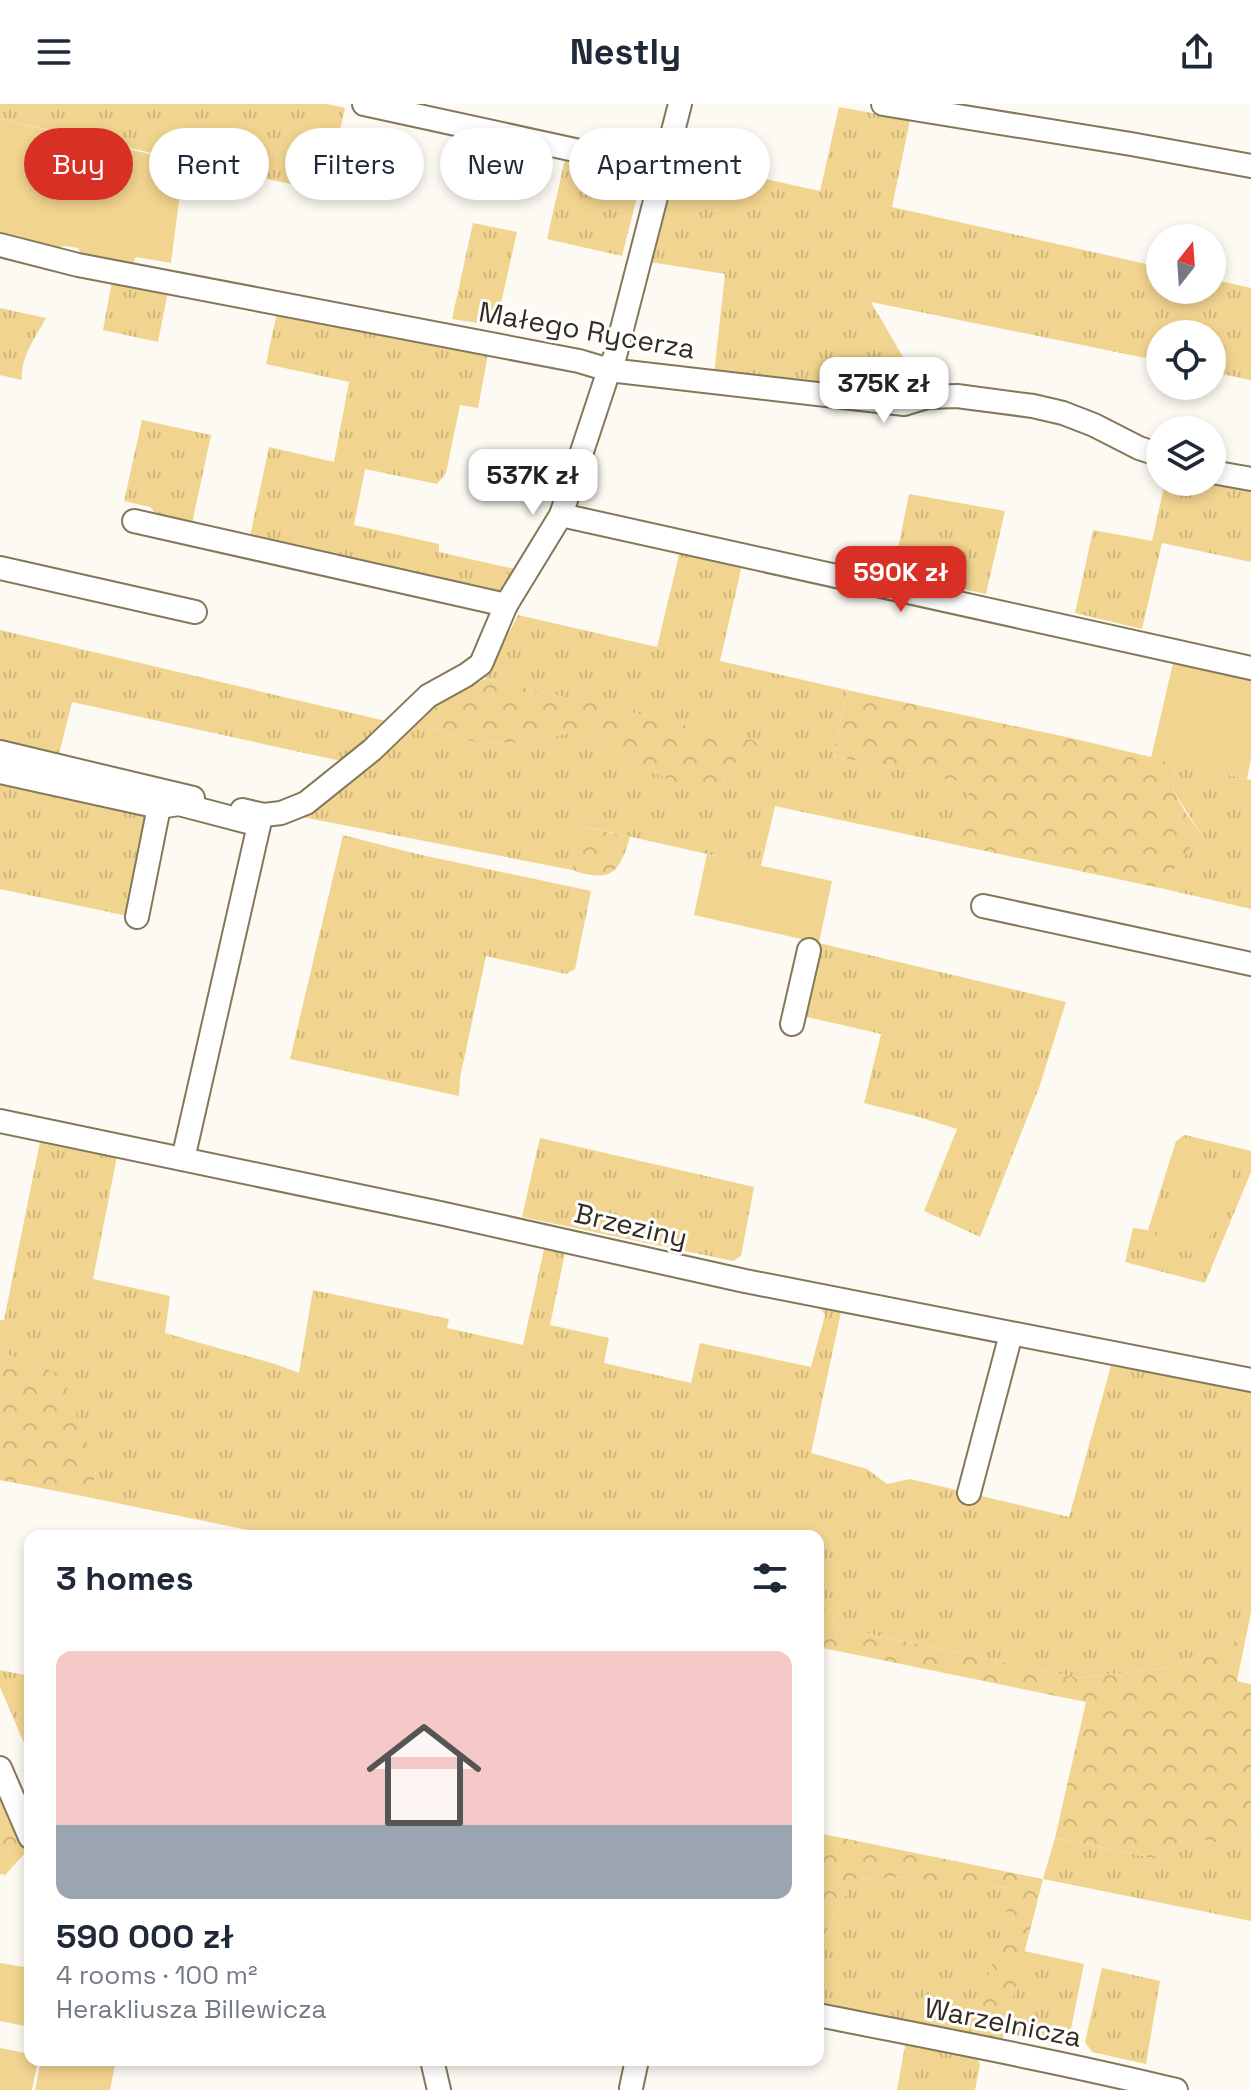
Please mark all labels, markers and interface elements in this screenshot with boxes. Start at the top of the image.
text: Nestly [570,29,681,75]
icon: menu [32,30,76,74]
icon: share [1175,30,1219,74]
chip: Buy [24,128,133,200]
chip: Rent [149,128,269,200]
chip: Filters [285,128,424,200]
chip: New [440,128,553,200]
chip: Apartment [569,128,770,200]
north arrow [1146,224,1226,304]
map controls [1146,224,1226,496]
street label: Małego Rycerza [476,293,698,367]
button: locate [1146,320,1226,400]
pin: 375K zł [810,357,958,425]
text: 375K zł [838,366,930,400]
button: layers [1146,416,1226,496]
pin: 537K zł [459,449,607,517]
text: 537K zł [487,458,579,492]
pin: 590K zł [827,546,975,614]
text: 590K zł [853,555,949,589]
street label: Brzeziny [571,1195,691,1255]
icon: filters [748,1556,792,1600]
text: 3 homes [56,1557,194,1600]
icon: home [352,1703,496,1847]
text: 590 000 zł [56,1915,234,1958]
text: 4 rooms · 100 m² [56,1958,257,1992]
street label: Warzelnicza [921,1989,1085,2055]
text: Herakliusza Billewicza [56,1992,326,2026]

